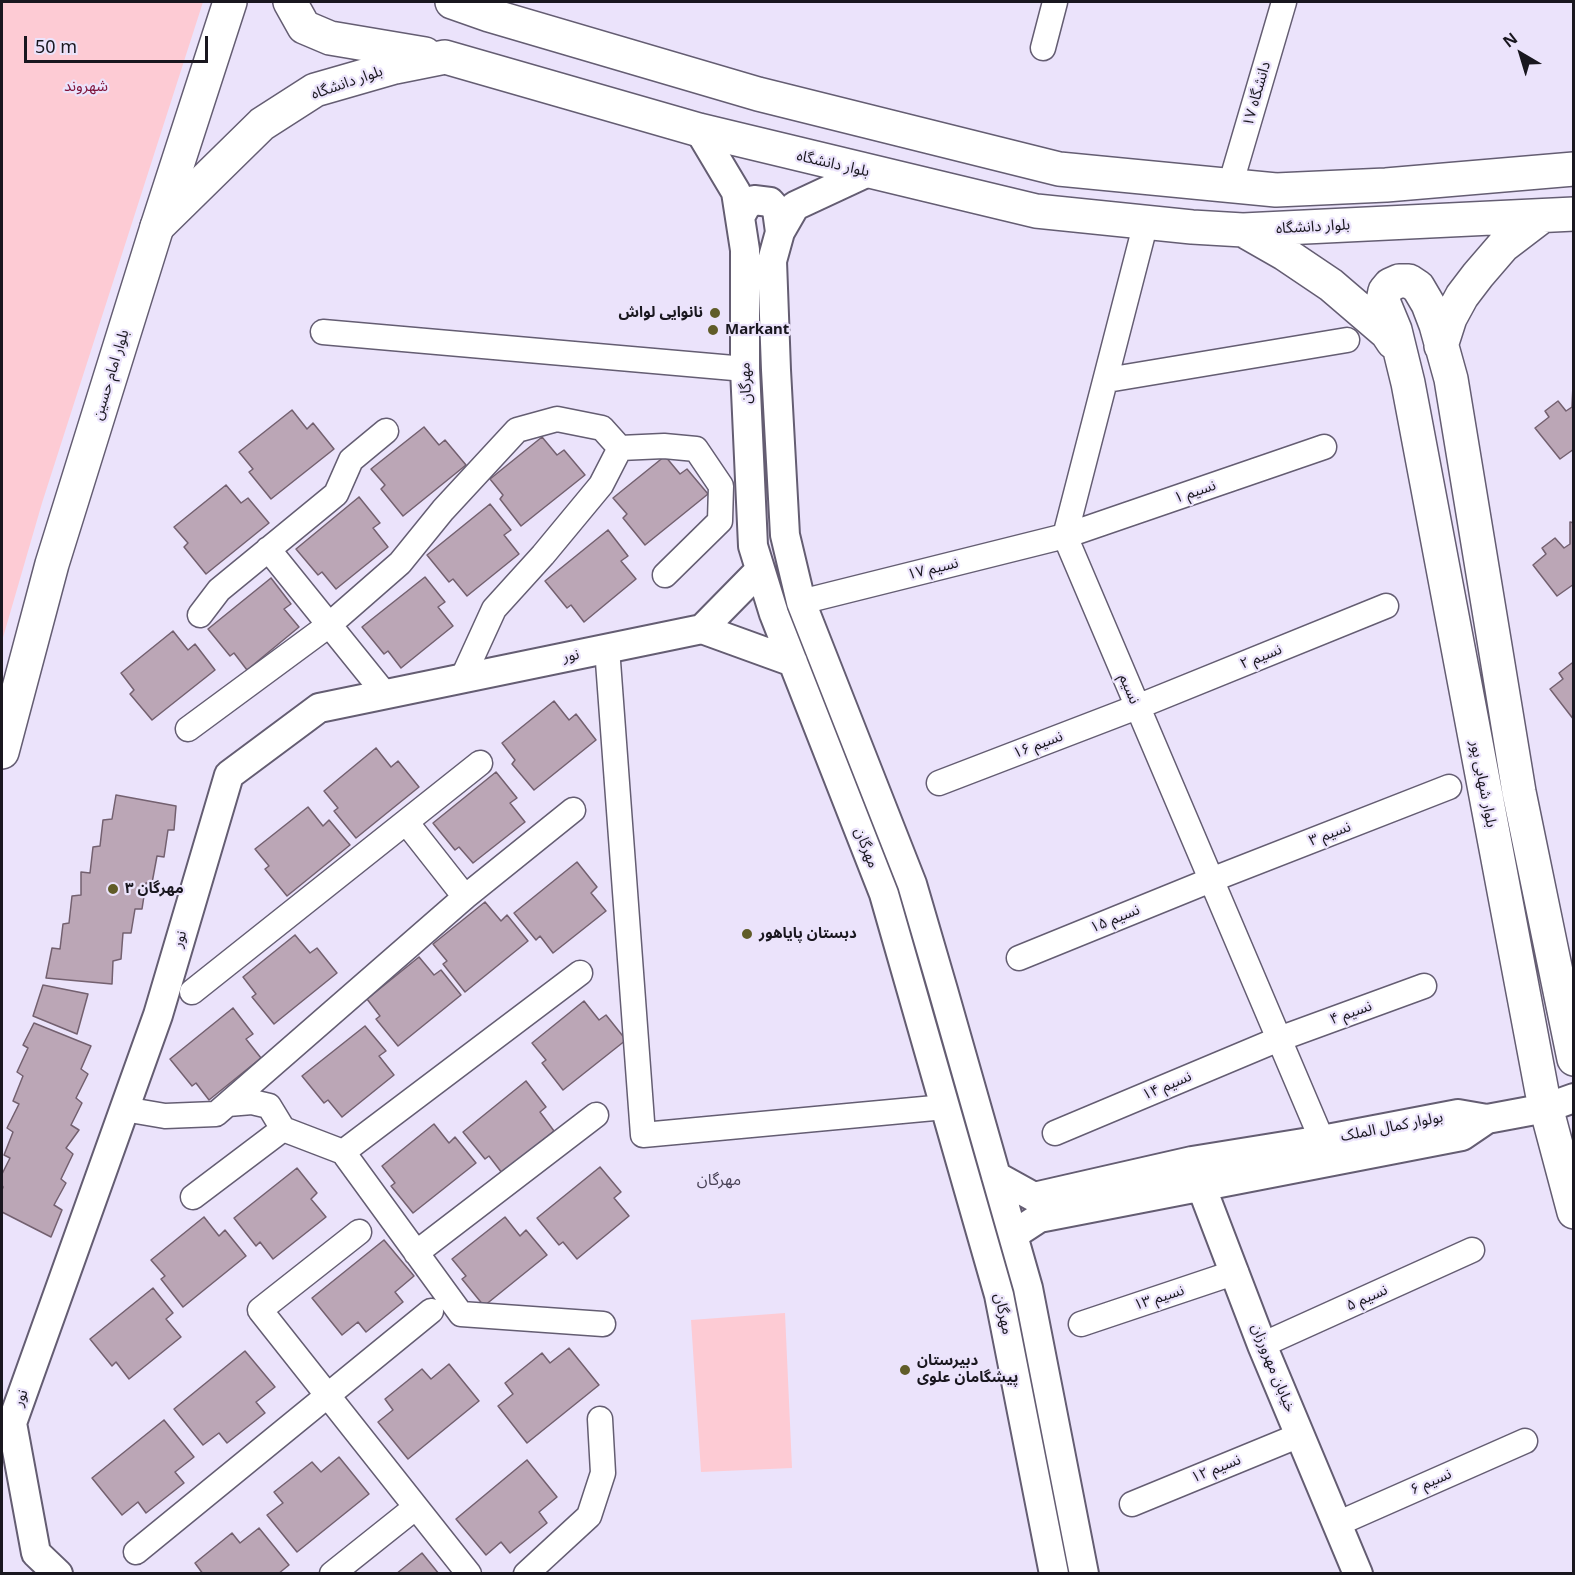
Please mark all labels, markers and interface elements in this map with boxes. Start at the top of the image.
scale bar [27,24,212,62]
north arrow [1491,24,1551,84]
text: N [1498,27,1522,52]
text: 50 m [35,34,77,58]
street label: دانشگاه ۱۷ [1239,59,1275,129]
street label: بلوار دانشگاه [309,62,385,104]
park label: شهروند [64,78,108,96]
street label: بلوار دانشگاه [795,147,871,181]
street label: بلوار دانشگاه [1275,216,1351,238]
place label: نانوایی لواش [619,304,703,322]
marker: نانوایی لواش [708,306,722,320]
place label: Markant [725,321,789,339]
marker: Markant [706,323,720,337]
street label: بلوار امام حسین [89,328,133,422]
street label: مهرگان [736,362,756,404]
street label: نسیم ۱ [1172,476,1218,508]
street label: نسیم ۱۷ [906,554,960,584]
street label: نسیم ۲ [1238,641,1284,673]
street label: نور [561,645,581,667]
street label: نسیم [1115,671,1143,707]
street label: نسیم ۱۶ [1011,727,1065,763]
street label: بلوار شهابی پور [1466,739,1500,829]
street label: نسیم ۳ [1307,818,1353,850]
street label: مهرگان [850,825,882,871]
place label: مهرگان ۳ [125,880,184,898]
marker: مهرگان ۳ [106,882,120,896]
street label: نسیم ۱۵ [1088,901,1142,937]
place label: دبستان پایاهور [759,925,857,943]
marker: دبستان پایاهور [740,927,754,941]
street label: نور [169,928,191,950]
street label: نسیم ۴ [1328,997,1374,1029]
street label: نسیم ۱۴ [1140,1068,1194,1104]
street label: بولوار کمال الملک [1339,1108,1445,1146]
district label: مهرگان [697,1170,741,1190]
street label: نسیم ۱۳ [1132,1281,1186,1315]
street label: نسیم ۵ [1344,1281,1390,1315]
street label: مهرگان [990,1292,1016,1336]
street label: خیابان مهرورزان [1247,1321,1299,1415]
place label: دبیرستان پیشگامان علوی [917,1352,1018,1387]
marker: دبیرستان پیشگامان علوی [898,1363,912,1377]
street label: نور [10,1387,32,1409]
street label: نسیم ۱۲ [1189,1451,1243,1487]
street label: نسیم ۶ [1408,1465,1454,1499]

